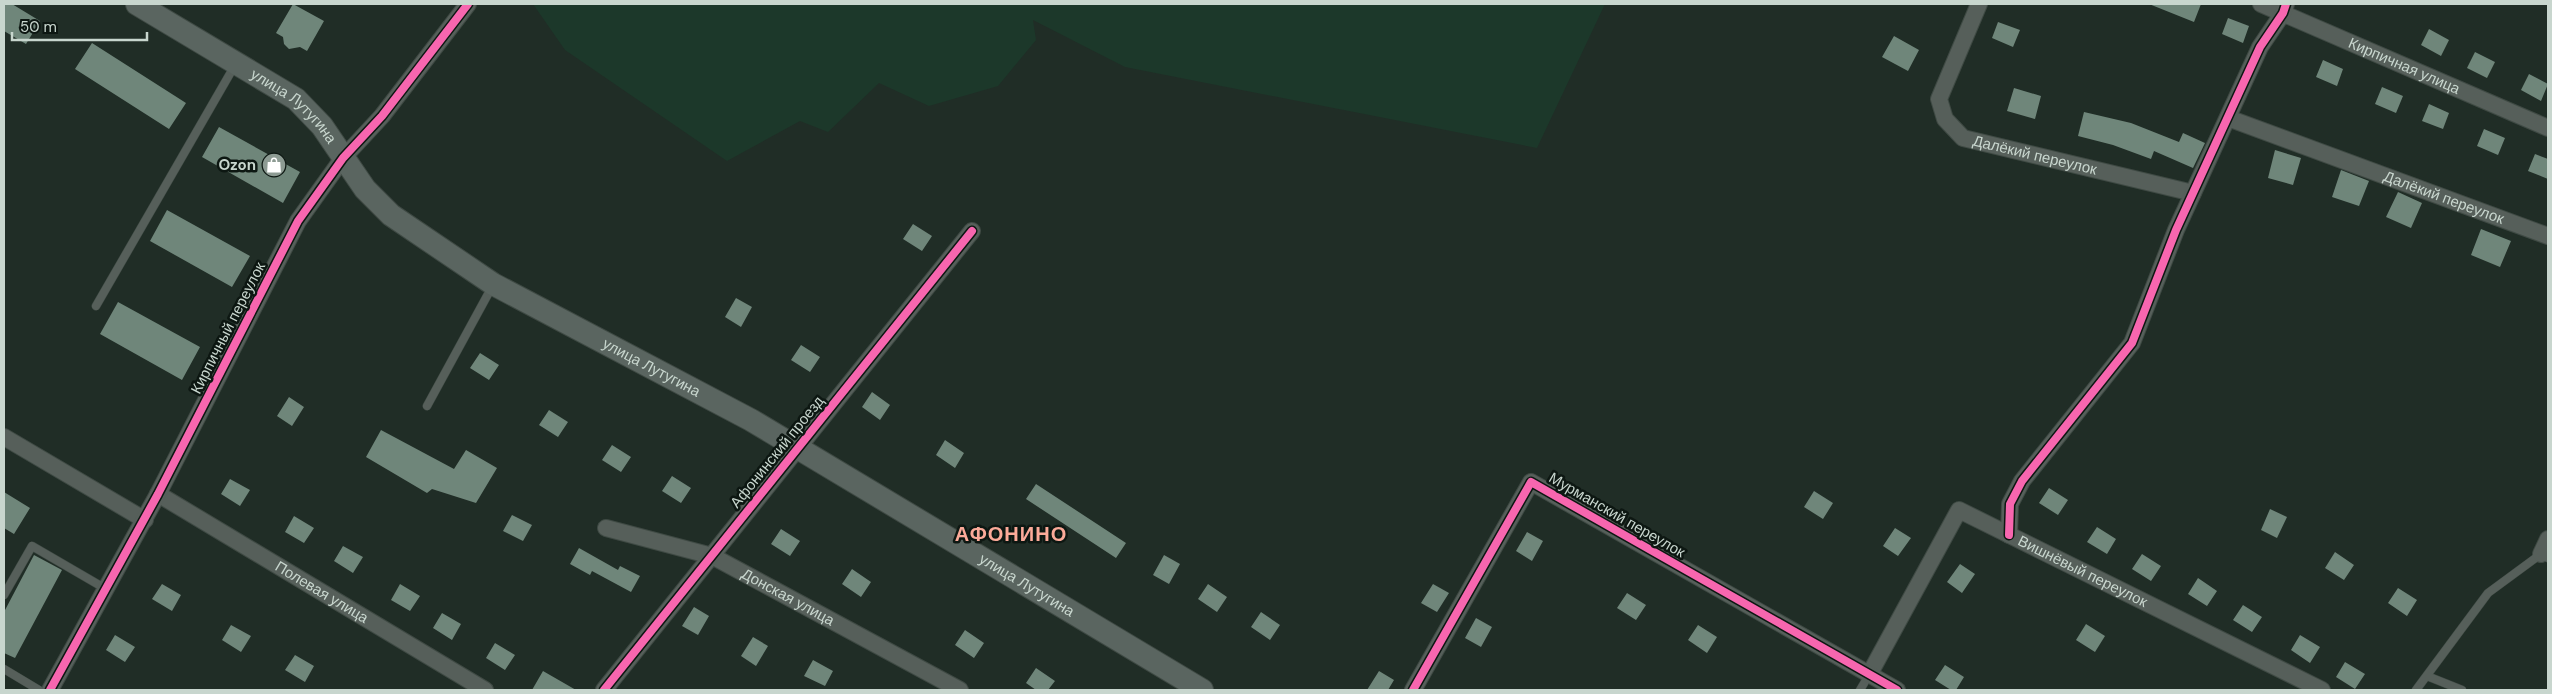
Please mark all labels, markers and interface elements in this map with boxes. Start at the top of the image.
scale bar [12,10,148,42]
text: 50 m [20,17,57,37]
street label: Кирпичная улица [2345,33,2464,99]
street label: улица Лутугина [247,64,341,148]
street label: Далёкий переулок [1971,131,2099,180]
shop icon: Ozon [261,152,287,178]
place label: Ozon [218,155,256,175]
street label: Далёкий переулок [2381,166,2507,229]
street label: Кирпичный переулок [186,258,270,397]
street label: улица Лутугина [599,334,704,402]
street label: Афонинский проезд [726,392,829,512]
street label: Мурманский переулок [1545,468,1689,562]
district label: АФОНИНО [955,521,1067,547]
street label: Вишнёвый переулок [2015,531,2151,612]
street label: улица Лутугина [975,549,1079,622]
street label: Полевая улица [271,557,373,628]
street label: Донская улица [738,564,839,631]

